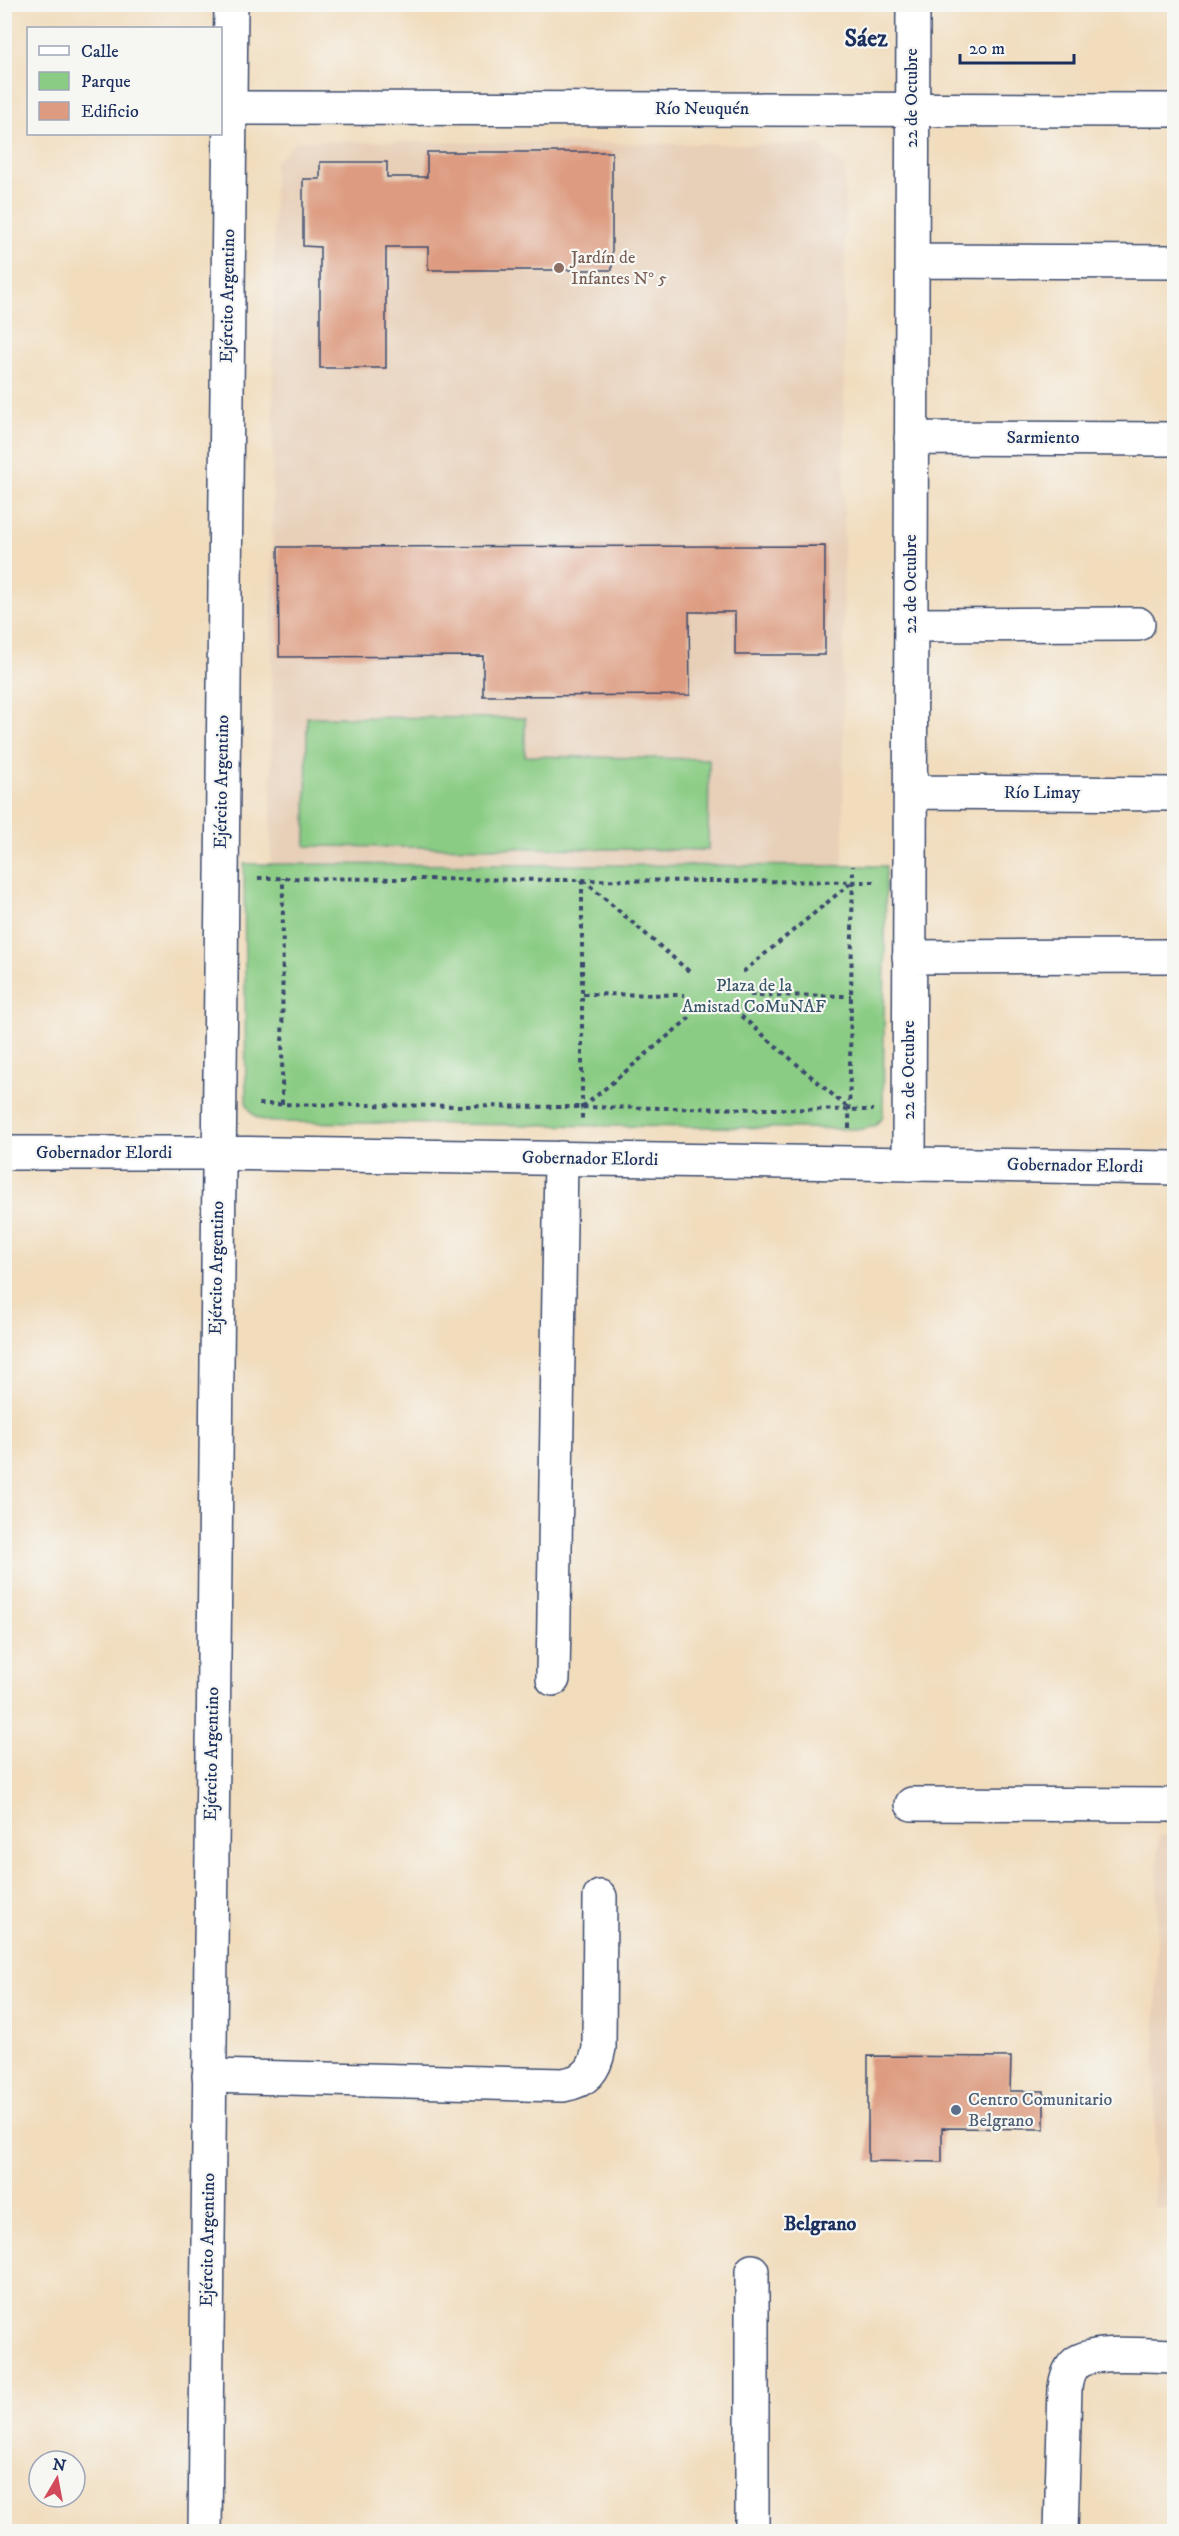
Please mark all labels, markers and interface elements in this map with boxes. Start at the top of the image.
district label: Sáez [844,24,888,54]
legend [27,27,222,135]
scale bar [960,27,1074,65]
text: 20 m [969,38,1005,60]
text: Calle [81,41,119,63]
street label: 22 de Octubre [901,48,923,148]
text: Parque [81,71,131,93]
street label: Río Neuquén [655,98,750,120]
text: Edificio [81,101,139,123]
street label: Ejército Argentino [216,229,240,363]
place label: Jardín de Infantes N° 5 [569,247,667,290]
marker: Jardín de Infantes N° 5 [552,261,566,275]
street label: Sarmiento [1006,427,1080,449]
street label: 22 de Octubre [900,534,922,634]
street label: Ejército Argentino [210,715,234,849]
street label: Río Limay [1004,782,1081,804]
park label: Plaza de la Amistad CoMuNAF [682,975,826,1018]
street label: 22 de Octubre [898,1020,920,1120]
street label: Gobernador Elordi [36,1142,172,1164]
street label: Gobernador Elordi [522,1147,658,1171]
street label: Gobernador Elordi [1007,1154,1143,1178]
street label: Ejército Argentino [205,1201,229,1335]
street label: Ejército Argentino [200,1687,224,1821]
place label: Centro Comunitario Belgrano [968,2089,1112,2132]
marker: Centro Comunitario Belgrano [949,2103,963,2117]
street label: Ejército Argentino [196,2173,220,2307]
district label: Belgrano [784,2212,857,2237]
north arrow [27,2449,87,2509]
text: N [51,2454,68,2476]

